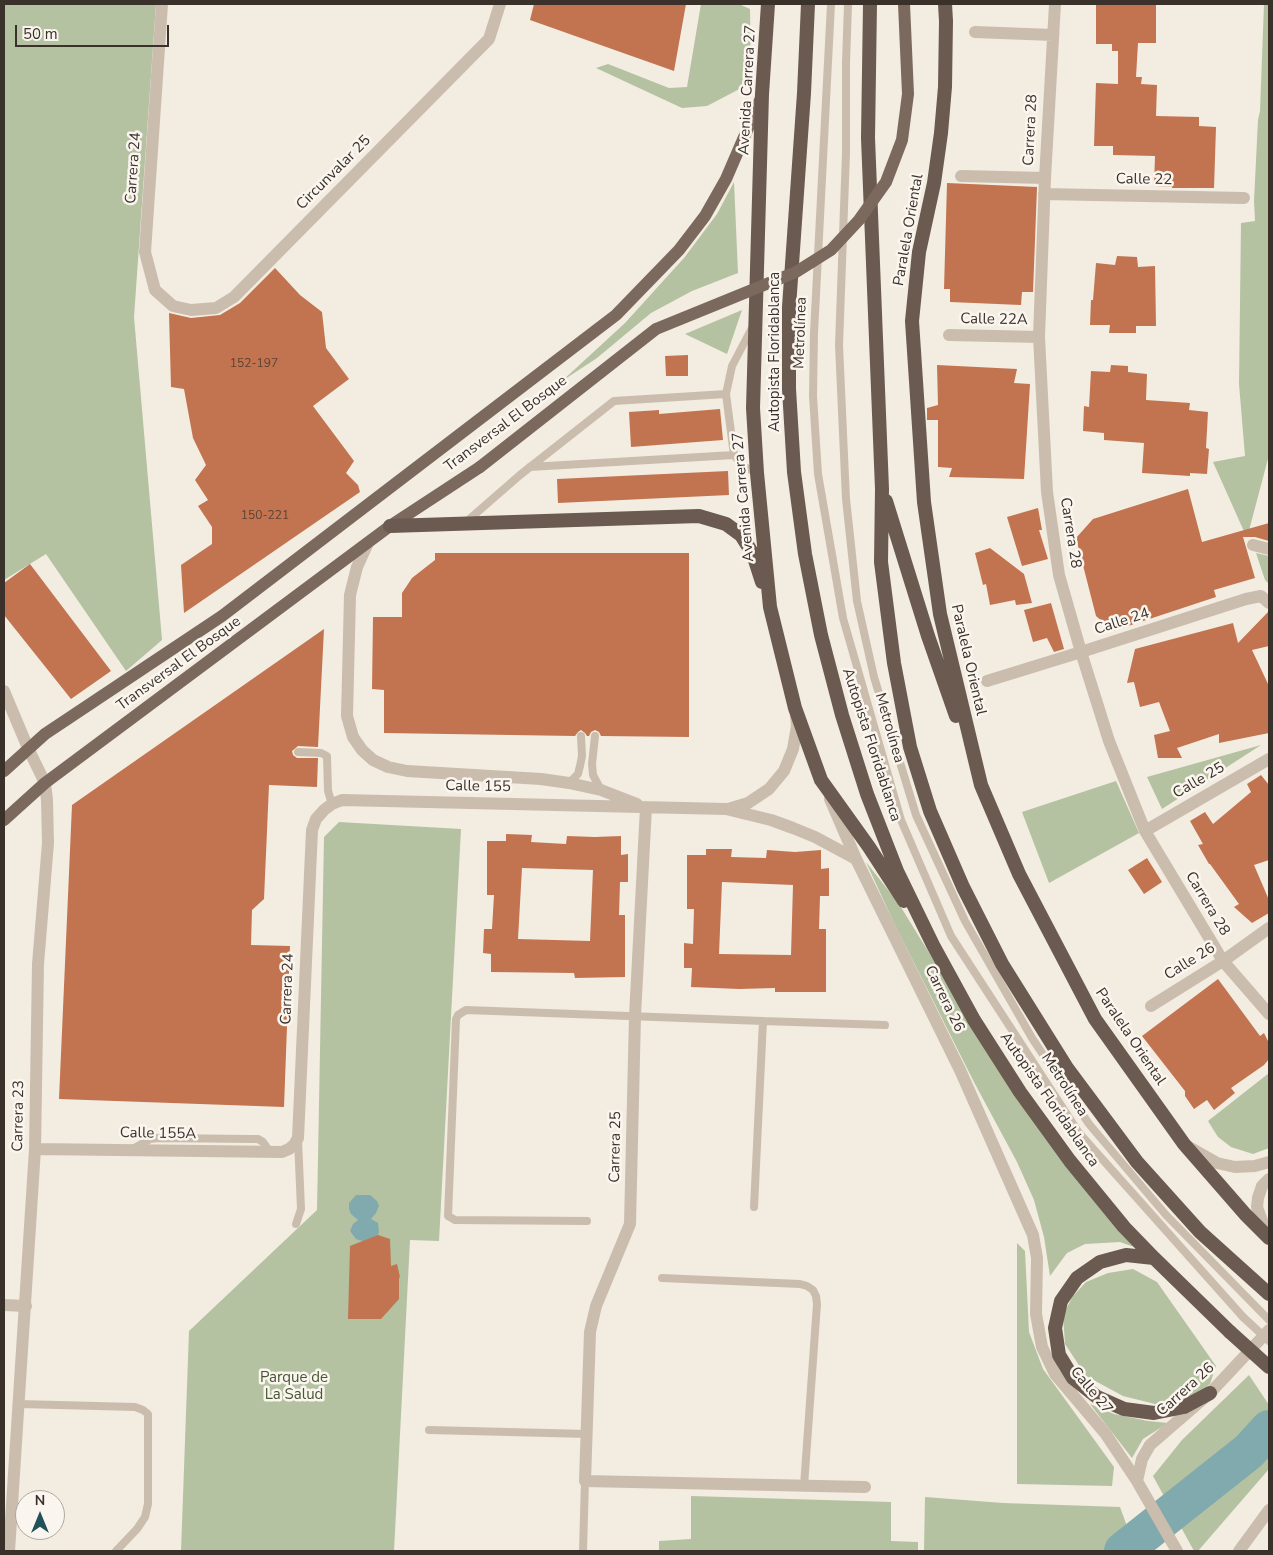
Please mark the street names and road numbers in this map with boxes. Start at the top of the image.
street label: Avenida Carrera 27 [736,25,760,155]
street label: Carrera 28 [1020,94,1042,166]
street label: Carrera 24 [123,132,145,204]
street label: Circunvalar 25 [293,132,375,214]
street label: Calle 22 [1116,171,1172,189]
street label: Paralela Oriental [890,173,928,287]
street label: Autopista Floridablanca [766,272,784,432]
street label: Metrolínea [791,297,811,369]
street label: Calle 22A [960,310,1028,330]
street label: Transversal El Bosque [441,372,571,476]
street label: Avenida Carrera 27 [729,431,759,563]
street label: Carrera 28 [1056,496,1084,570]
street label: Paralela Oriental [946,603,990,717]
street label: Calle 24 [1092,605,1152,639]
street label: Transversal El Bosque [113,613,245,715]
street label: Autopista Floridablanca [838,666,904,824]
street label: Metrolínea [870,691,908,765]
street label: Calle 25 [1170,759,1228,803]
street label: Calle 155 [445,777,511,797]
street label: Carrera 28 [1181,869,1233,939]
street label: Calle 26 [1161,939,1219,985]
street label: Carrera 24 [278,953,298,1025]
street label: Carrera 26 [920,963,968,1035]
street label: Paralela Oriental [1091,985,1169,1089]
street label: Autopista Floridablanca [996,1029,1102,1171]
street label: Metrolínea [1037,1050,1091,1120]
street label: Carrera 23 [9,1080,29,1152]
street label: Carrera 25 [606,1111,626,1183]
street label: Calle 155A [120,1124,196,1144]
street label: Carrera 26 [1153,1359,1219,1421]
street label: Calle 27 [1066,1364,1116,1418]

